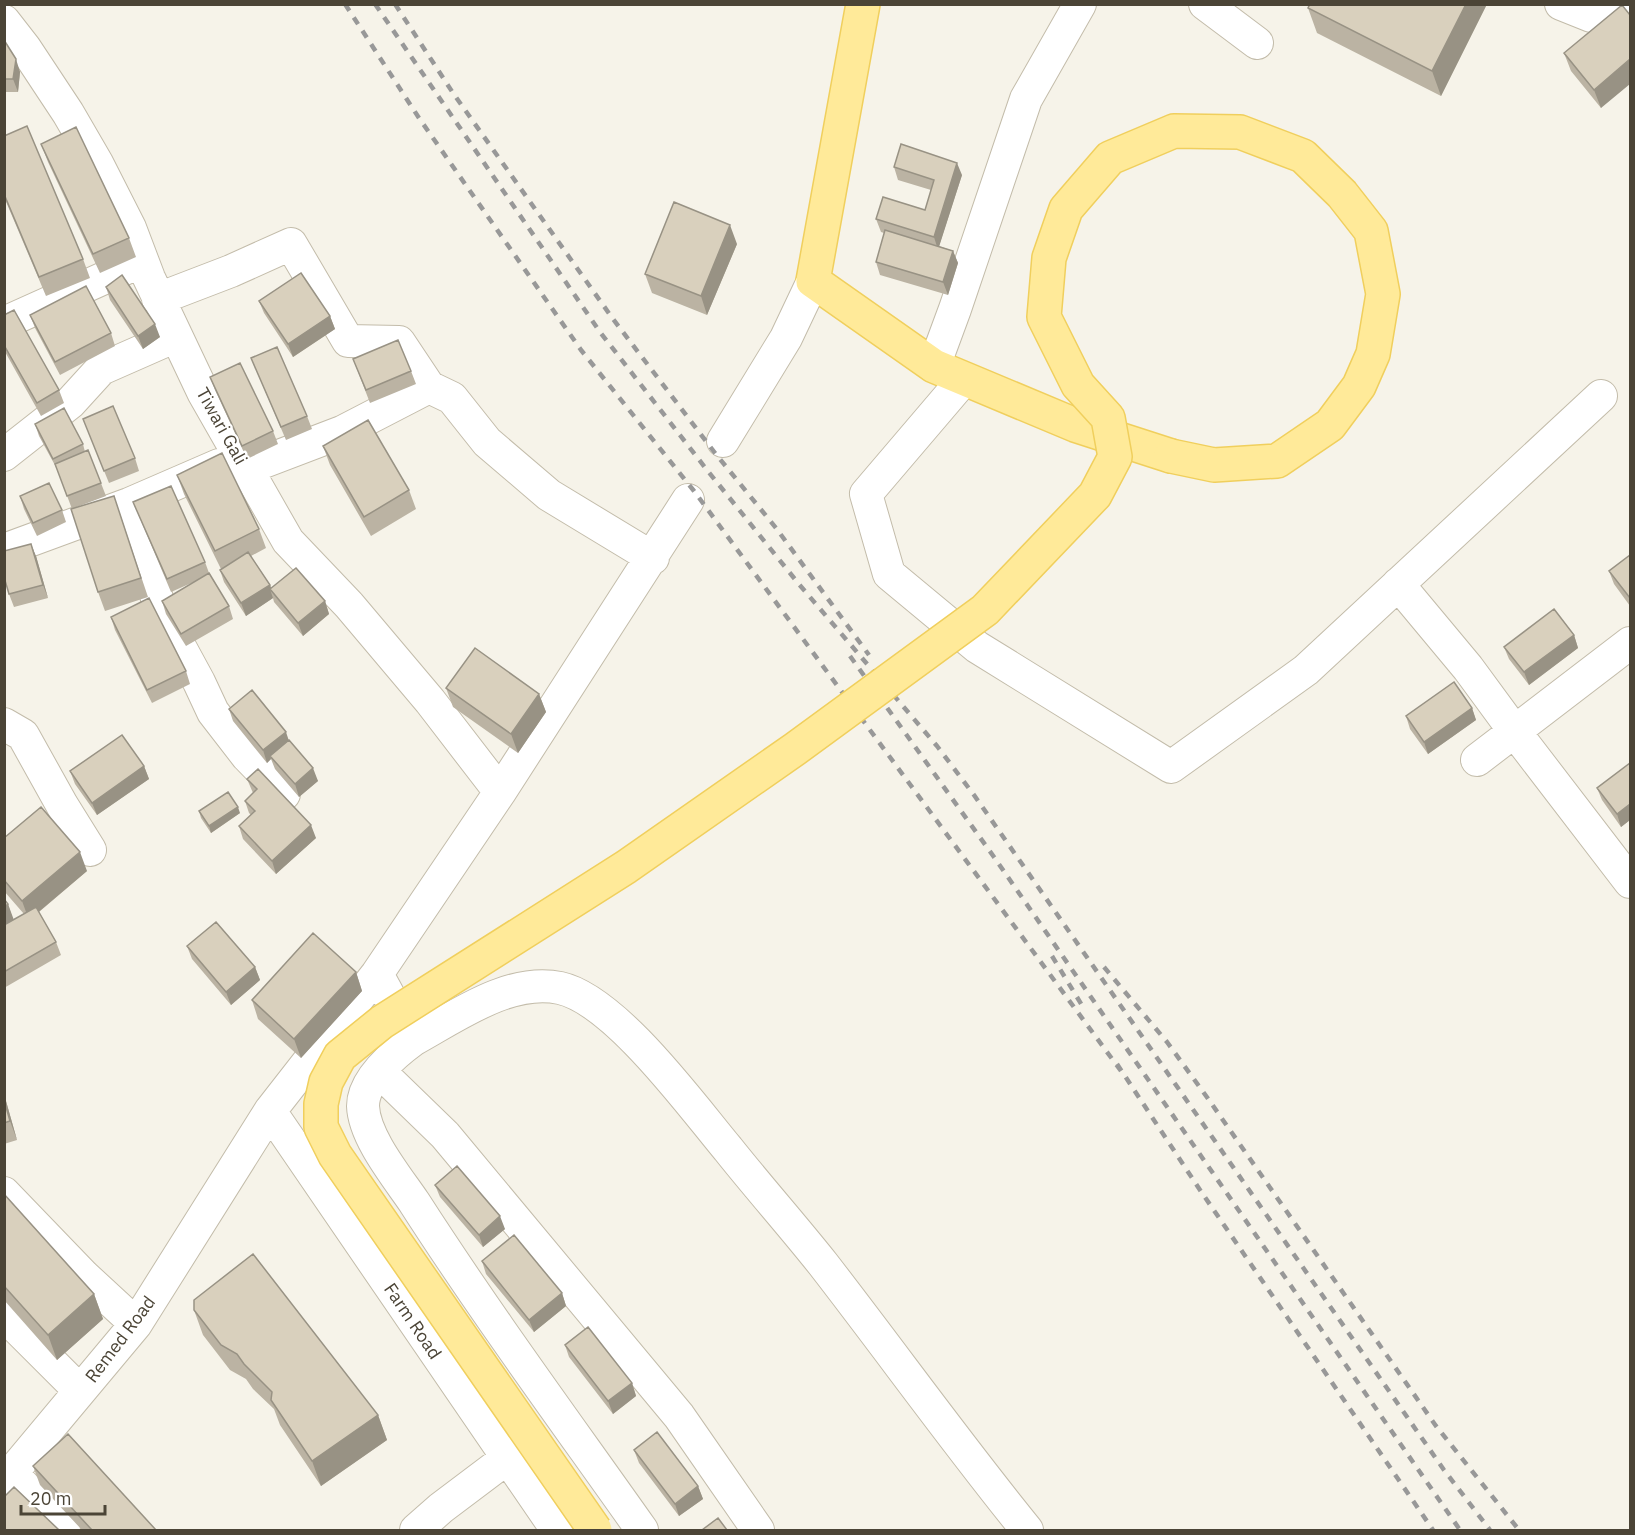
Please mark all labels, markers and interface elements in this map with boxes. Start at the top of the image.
street label: Tiwari Gali [191,383,253,469]
street label: Farm Road [379,1279,447,1363]
street label: Remed Road [80,1291,160,1387]
scale bar [21,1478,105,1516]
text: 20 m [30,1487,72,1510]

